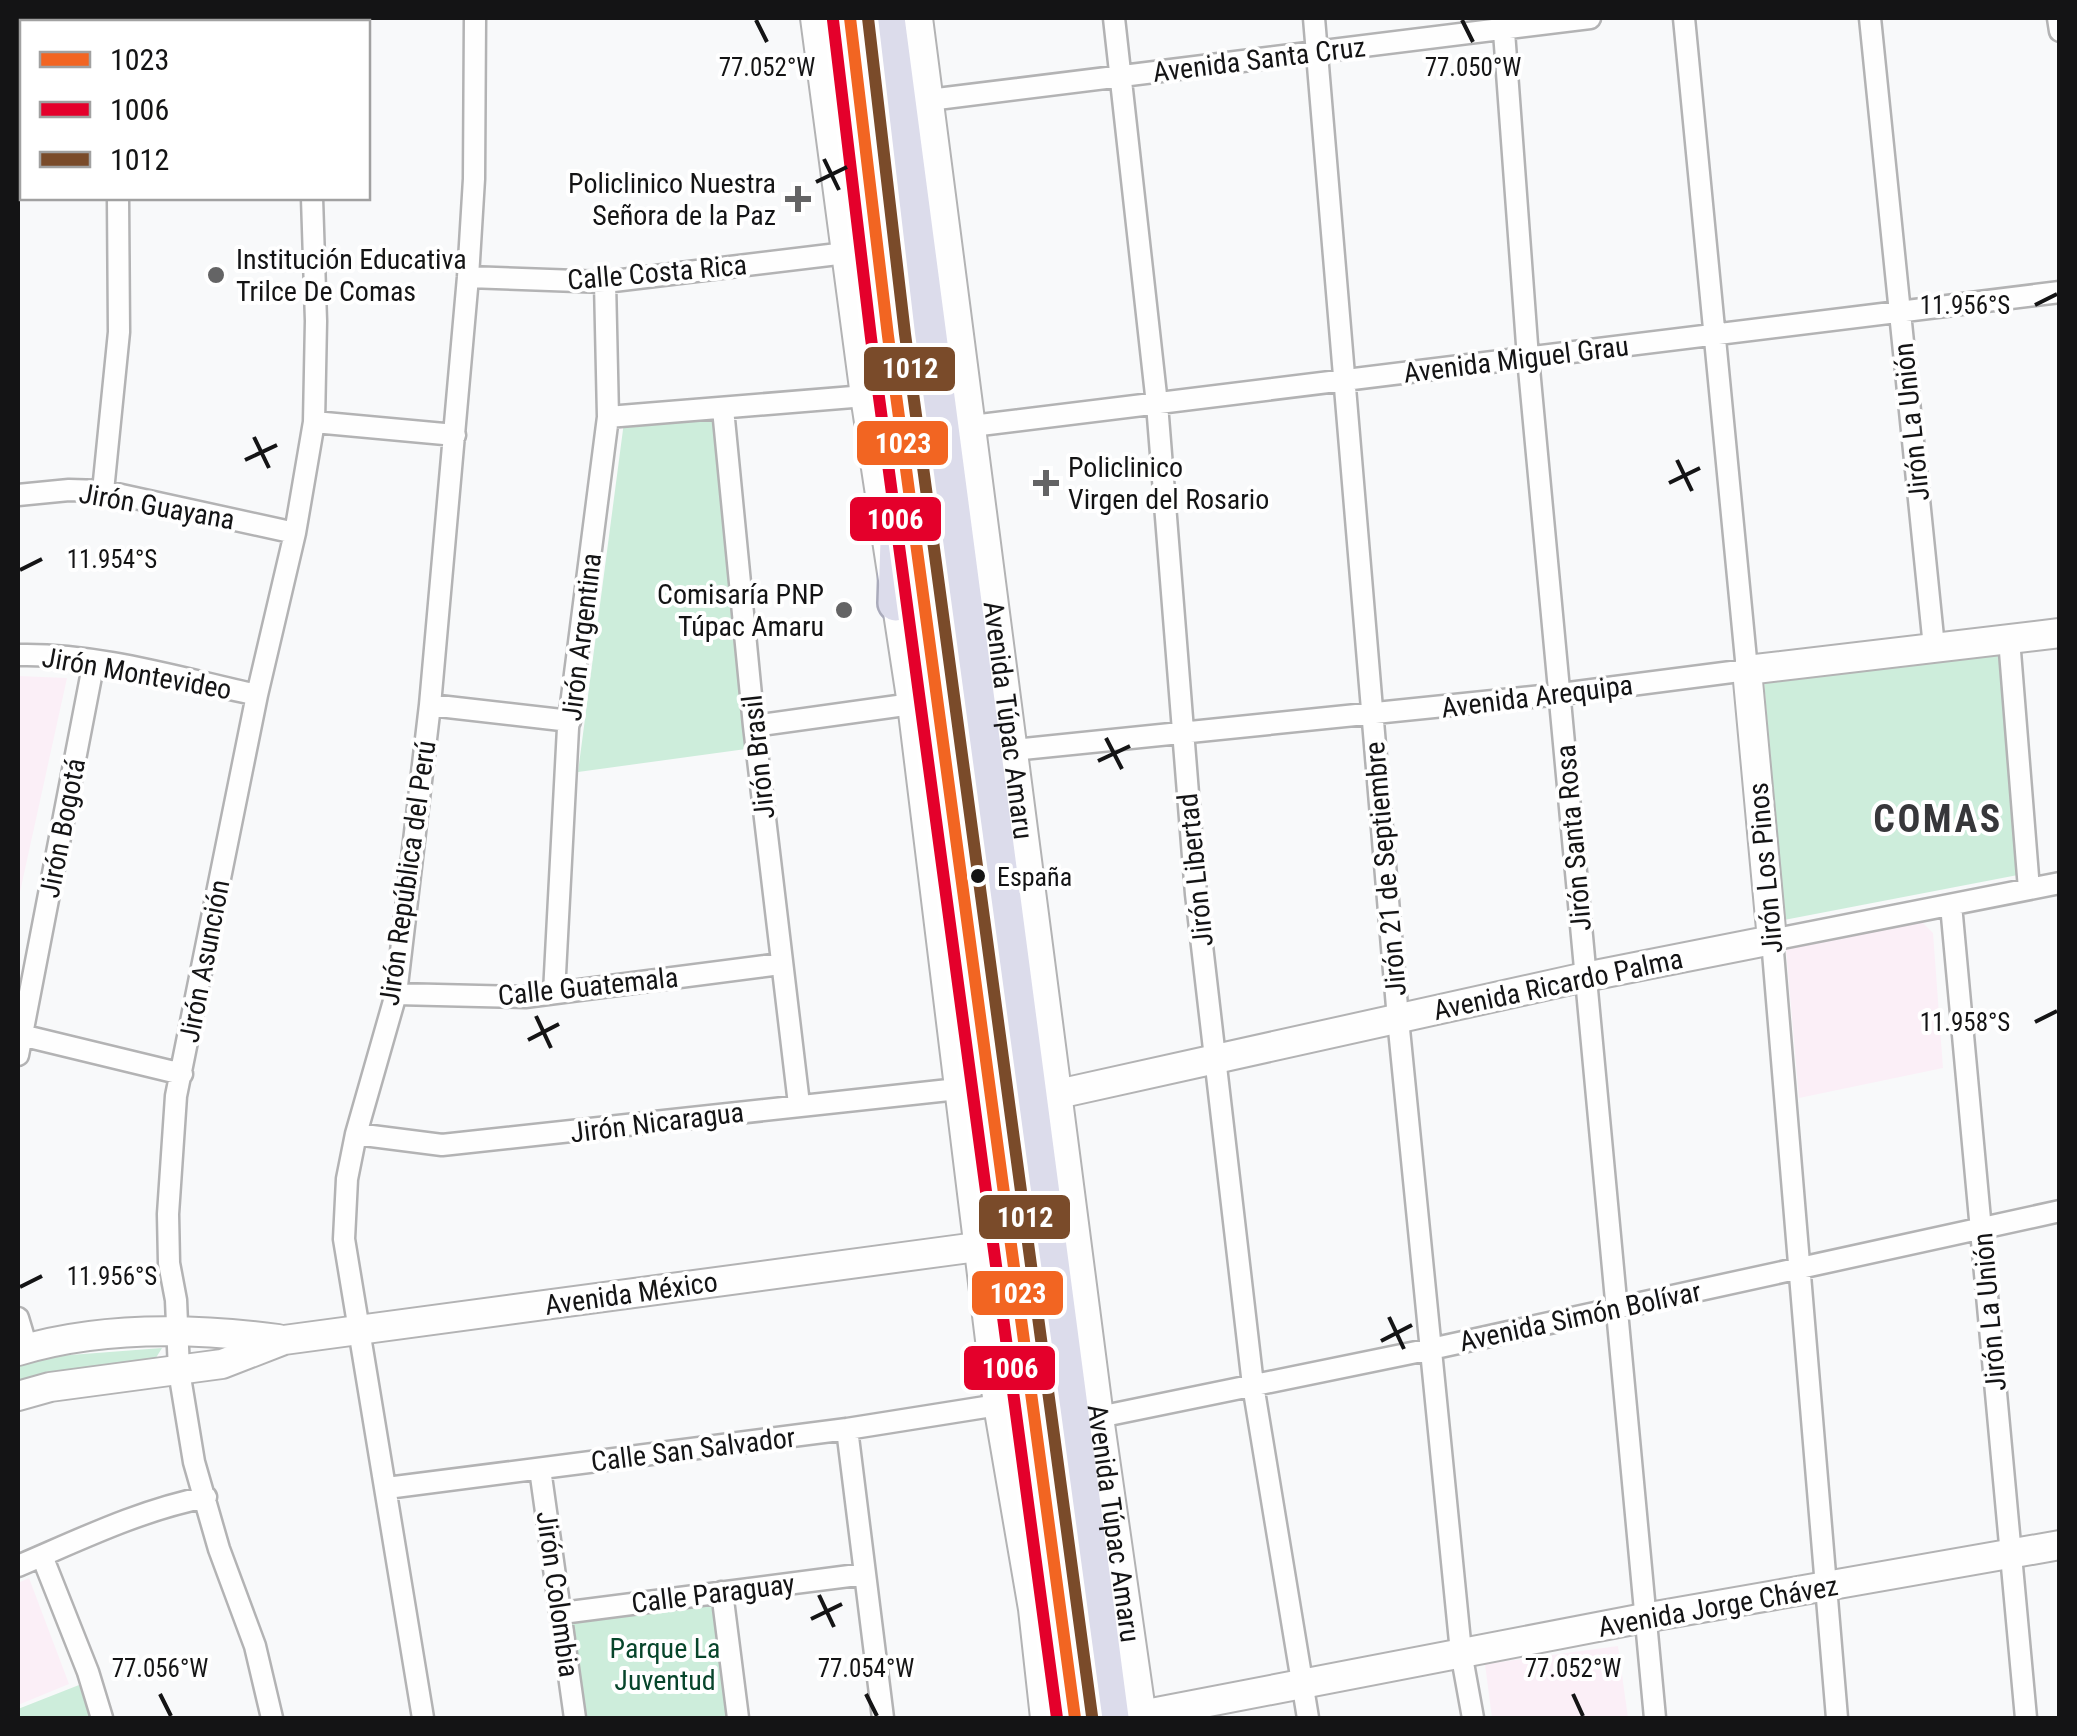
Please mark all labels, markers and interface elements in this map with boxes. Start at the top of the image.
legend [20,20,370,200]
street label: Avenida Santa Cruz [1151,30,1367,89]
text: 1023 [110,42,169,77]
text: 77.052°W [719,53,815,82]
text: 77.050°W [1425,53,1521,82]
text: 1006 [110,92,169,127]
text: 1012 [110,142,169,177]
place label: Policlinico Nuestra Señora de la Paz [568,167,776,232]
marker: Policlinico Nuestra Señora de la Paz [785,186,811,212]
place label: Institución Educativa Trilce De Comas [236,243,467,308]
street label: Calle Costa Rica [566,248,748,297]
marker: Institución Educativa Trilce De Comas [205,264,227,286]
text: 11.956°S [1920,291,2010,320]
street label: Avenida Miguel Grau [1402,329,1630,390]
street label: Jirón La Unión [1887,341,1936,503]
line badge: 1012 [862,345,957,393]
text: 1012 [882,352,938,385]
line badge: 1023 [855,419,950,467]
text: 1023 [875,427,931,460]
place label: Policlinico Virgen del Rosario [1068,451,1269,516]
marker: Policlinico Virgen del Rosario [1033,470,1059,496]
street label: Jirón Guayana [77,477,237,536]
line badge: 1006 [848,495,943,543]
text: 1006 [867,503,923,536]
text: 11.954°S [67,545,157,574]
street label: Jirón Argentina [555,551,608,723]
place label: Comisaría PNP Túpac Amaru [657,578,824,643]
marker: Comisaría PNP Túpac Amaru [833,599,855,621]
street label: Avenida Túpac Amaru [977,599,1040,841]
street label: Jirón Montevideo [40,641,234,706]
street label: Avenida Arequipa [1439,668,1635,725]
street label: Jirón Brasil [736,693,781,821]
street label: Jirón República del Perú [373,738,442,1008]
street label: Jirón 21 de Septiembre [1358,740,1413,998]
street label: Jirón Santa Rosa [1549,743,1598,933]
street label: Jirón Bogotá [33,756,92,901]
street label: Jirón Los Pinos [1742,781,1789,955]
street label: Jirón Libertad [1171,792,1220,948]
district label: COMAS [1873,797,2003,841]
place label: España [997,862,1072,892]
marker: España [968,866,988,886]
street label: Jirón Asunción [173,877,236,1045]
street label: Avenida Ricardo Palma [1430,942,1686,1027]
street label: Calle Guatemala [496,961,680,1012]
text: 11.958°S [1920,1008,2010,1037]
street label: Jirón Nicaragua [568,1095,746,1150]
line badge: 1012 [977,1193,1072,1241]
text: 1012 [997,1201,1053,1234]
street label: Jirón La Unión [1966,1231,2013,1392]
text: 11.956°S [67,1262,157,1291]
street label: Avenida México [543,1265,720,1322]
line badge: 1023 [970,1269,1065,1317]
street label: Avenida Simón Bolívar [1456,1275,1704,1358]
text: 1023 [990,1277,1046,1310]
line badge: 1006 [962,1344,1057,1392]
text: 1006 [982,1352,1038,1385]
street label: Avenida Túpac Amaru [1081,1402,1147,1644]
street label: Calle San Salvador [589,1421,797,1478]
street label: Jirón Colombia [530,1509,585,1679]
street label: Calle Paraguay [630,1567,797,1620]
street label: Avenida Jorge Chávez [1595,1569,1841,1644]
park label: Parque La Juventud [610,1632,720,1697]
text: 77.056°W [112,1654,208,1683]
text: 77.054°W [818,1654,914,1683]
text: 77.052°W [1525,1654,1621,1683]

